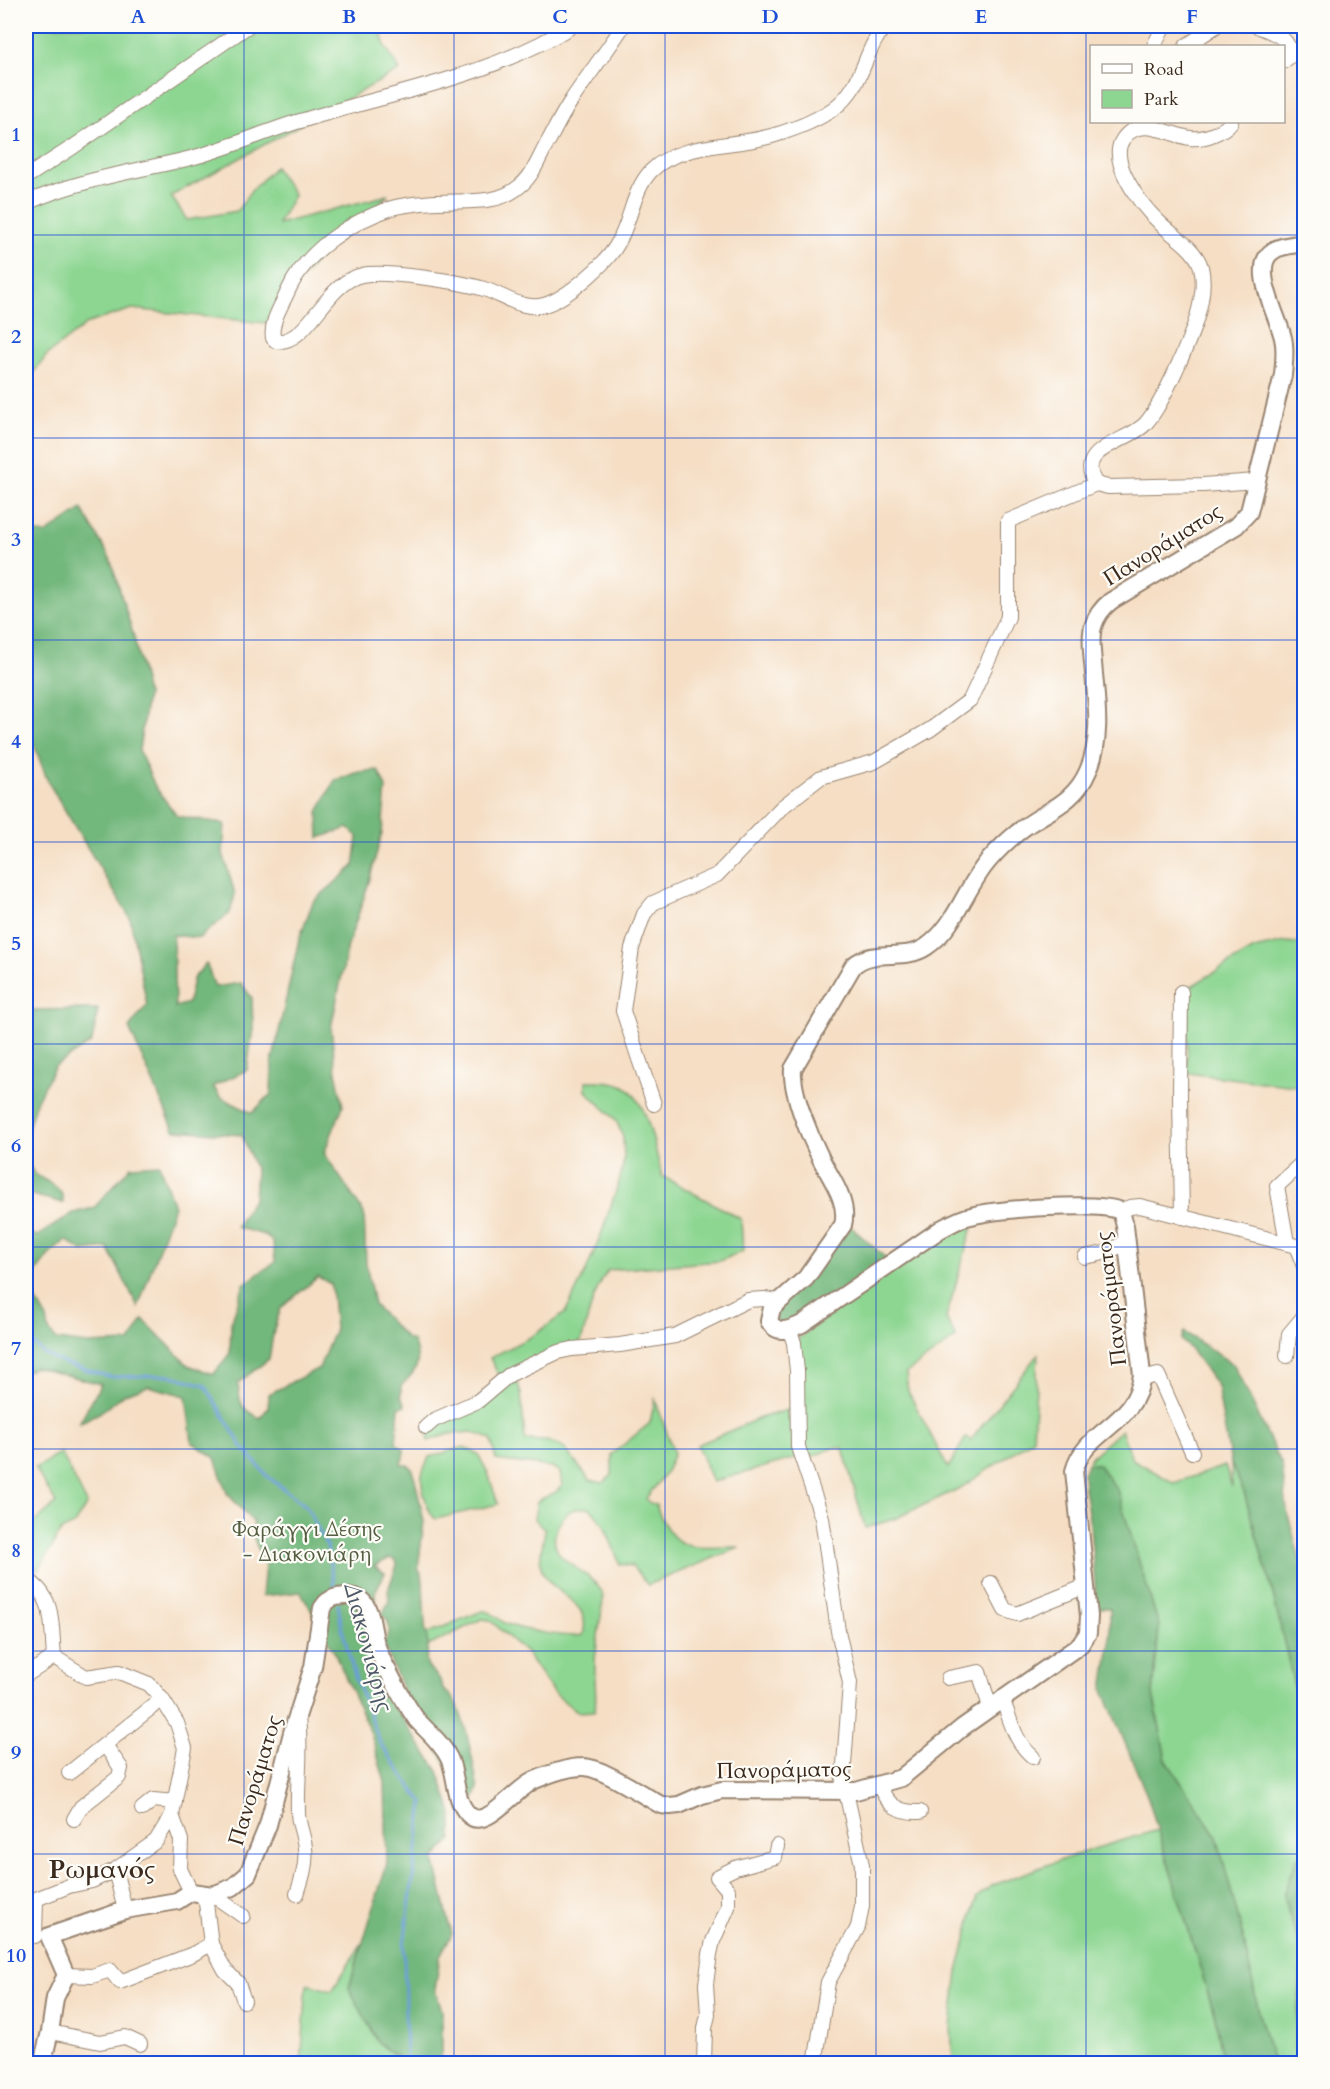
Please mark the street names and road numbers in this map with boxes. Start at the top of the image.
street label: Πανοράματος [1097,496,1228,593]
street label: Πανοράματος [1088,1230,1134,1368]
street label: Πανοράματος [221,1711,289,1849]
street label: Πανοράματος [716,1754,852,1786]

